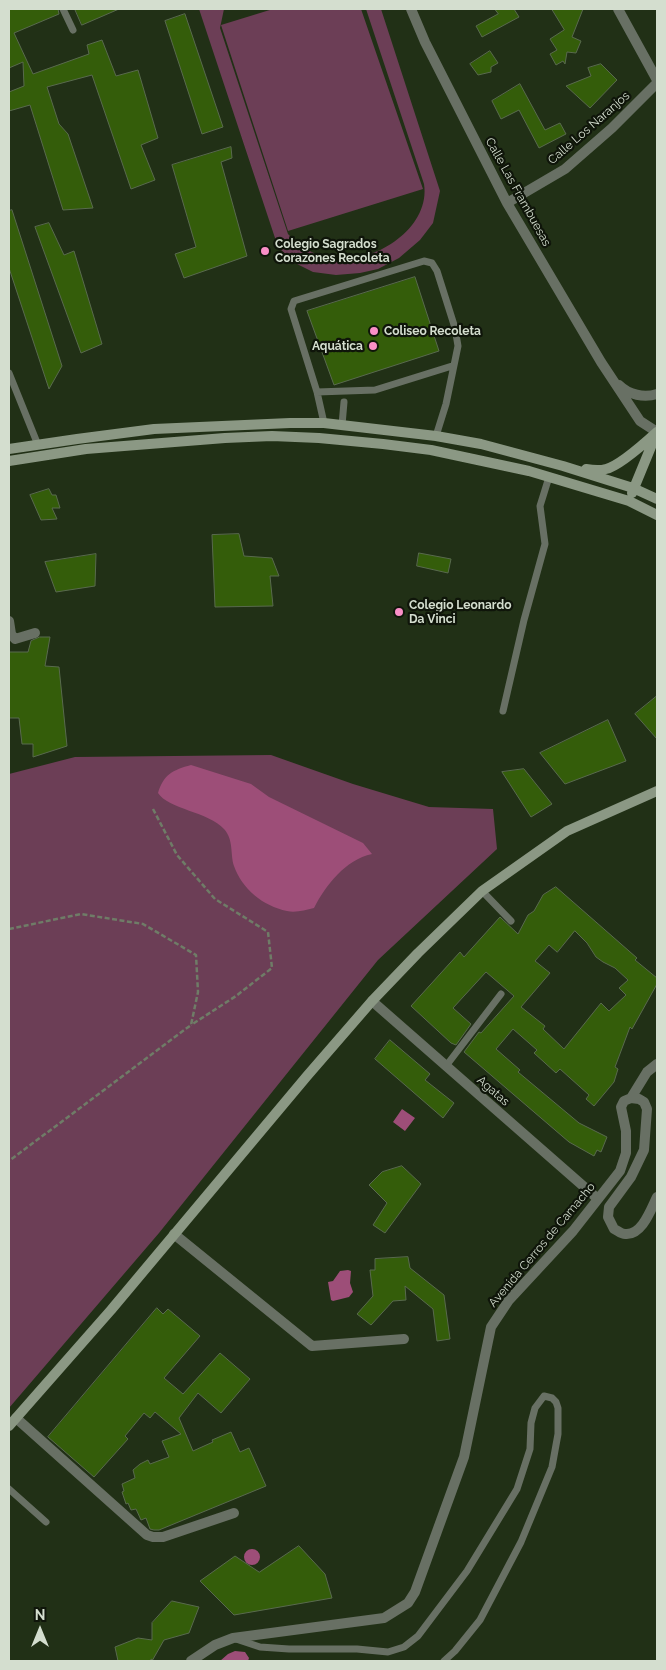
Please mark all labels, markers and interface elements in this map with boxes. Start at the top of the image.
street label: Calle Los Naranjos [545,89,633,167]
street label: Calle Las Frambuesas [482,135,554,249]
place label: Colegio Sagrados Corazones Recoleta [275,237,390,265]
marker: Colegio Sagrados Corazones Recoleta [259,245,271,257]
place label: Coliseo Recoleta [384,324,481,338]
marker: Coliseo Recoleta [368,325,380,337]
place label: Aquática [312,339,363,353]
marker: Aquática [367,340,379,352]
place label: Colegio Leonardo Da Vinci [409,598,511,626]
marker: Colegio Leonardo Da Vinci [393,606,405,618]
street label: Agatas [474,1073,512,1109]
street label: Avenida Cerros de Camacho [486,1180,598,1310]
north arrow [15,1605,65,1655]
text: N [35,1607,45,1623]

